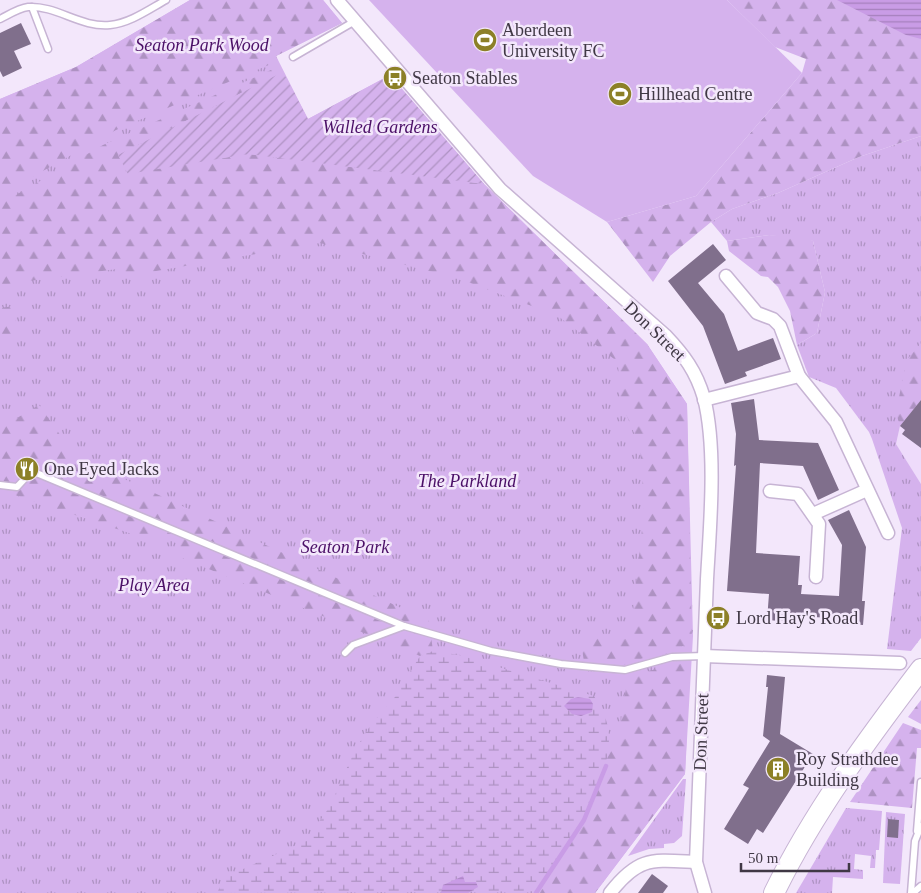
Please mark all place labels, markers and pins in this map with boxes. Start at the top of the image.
place label: Aberdeen University FC [502,20,605,61]
sports icon: Aberdeen University FC [472,27,498,53]
bus stop icon: Seaton Stables [382,65,408,91]
place label: Seaton Stables [412,68,518,88]
sports icon: Hillhead Centre [607,81,633,107]
place label: Hillhead Centre [638,84,752,104]
restaurant icon: One Eyed Jacks [14,456,40,482]
place label: One Eyed Jacks [44,459,159,479]
bus stop icon: Lord Hay's Road [705,605,731,631]
place label: Lord Hay's Road [736,608,858,628]
place label: Roy Strathdee Building [796,749,898,790]
building icon: Roy Strathdee Building [765,756,791,782]

